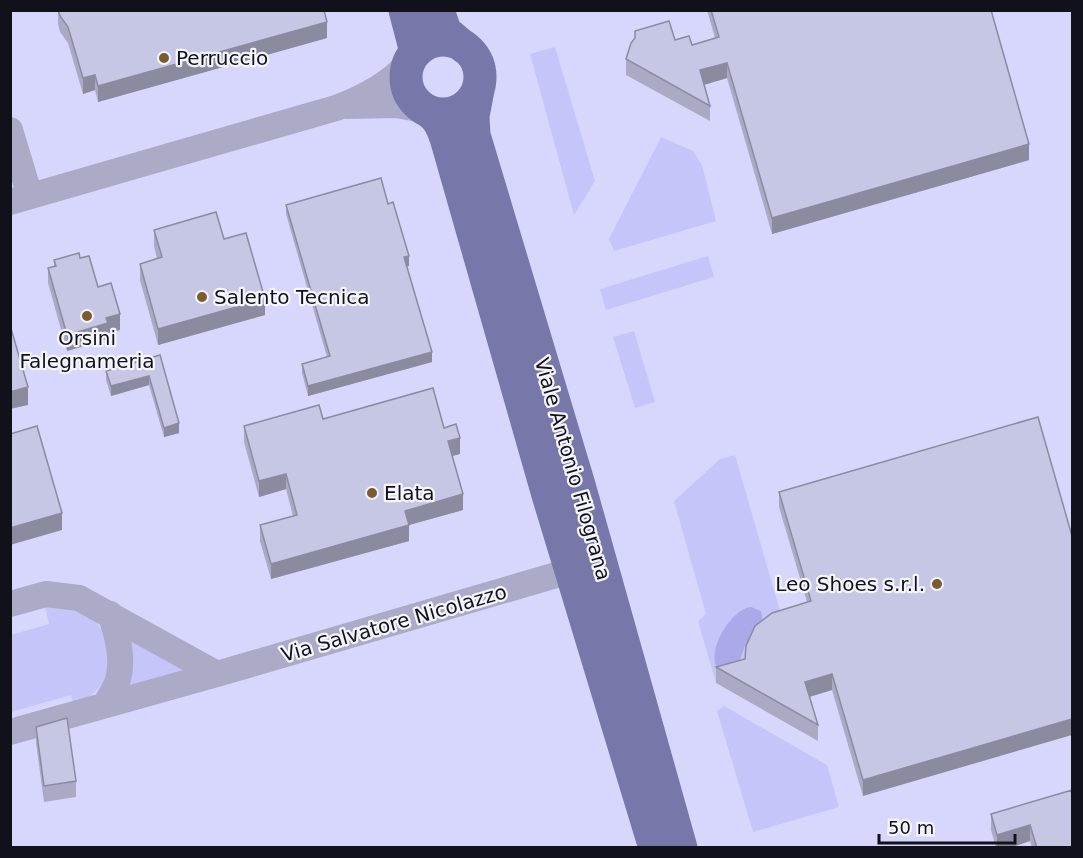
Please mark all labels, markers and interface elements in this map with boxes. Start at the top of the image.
place label: Perruccio [176,46,268,70]
marker: Perruccio [157,51,171,65]
place label: Salento Tecnica [214,285,370,309]
marker: Salento Tecnica [195,290,209,304]
marker: Orsini Falegnameria [80,309,94,323]
place label: Orsini Falegnameria [19,326,155,373]
street label: Viale Antonio Filograna [530,355,616,583]
place label: Elata [384,481,435,505]
marker: Elata [365,486,379,500]
place label: Leo Shoes s.r.l. [775,572,925,596]
marker: Leo Shoes s.r.l. [930,577,944,591]
street label: Via Salvatore Nicolazzo [279,579,509,667]
scale bar [879,807,1016,845]
text: 50 m [888,817,934,838]

